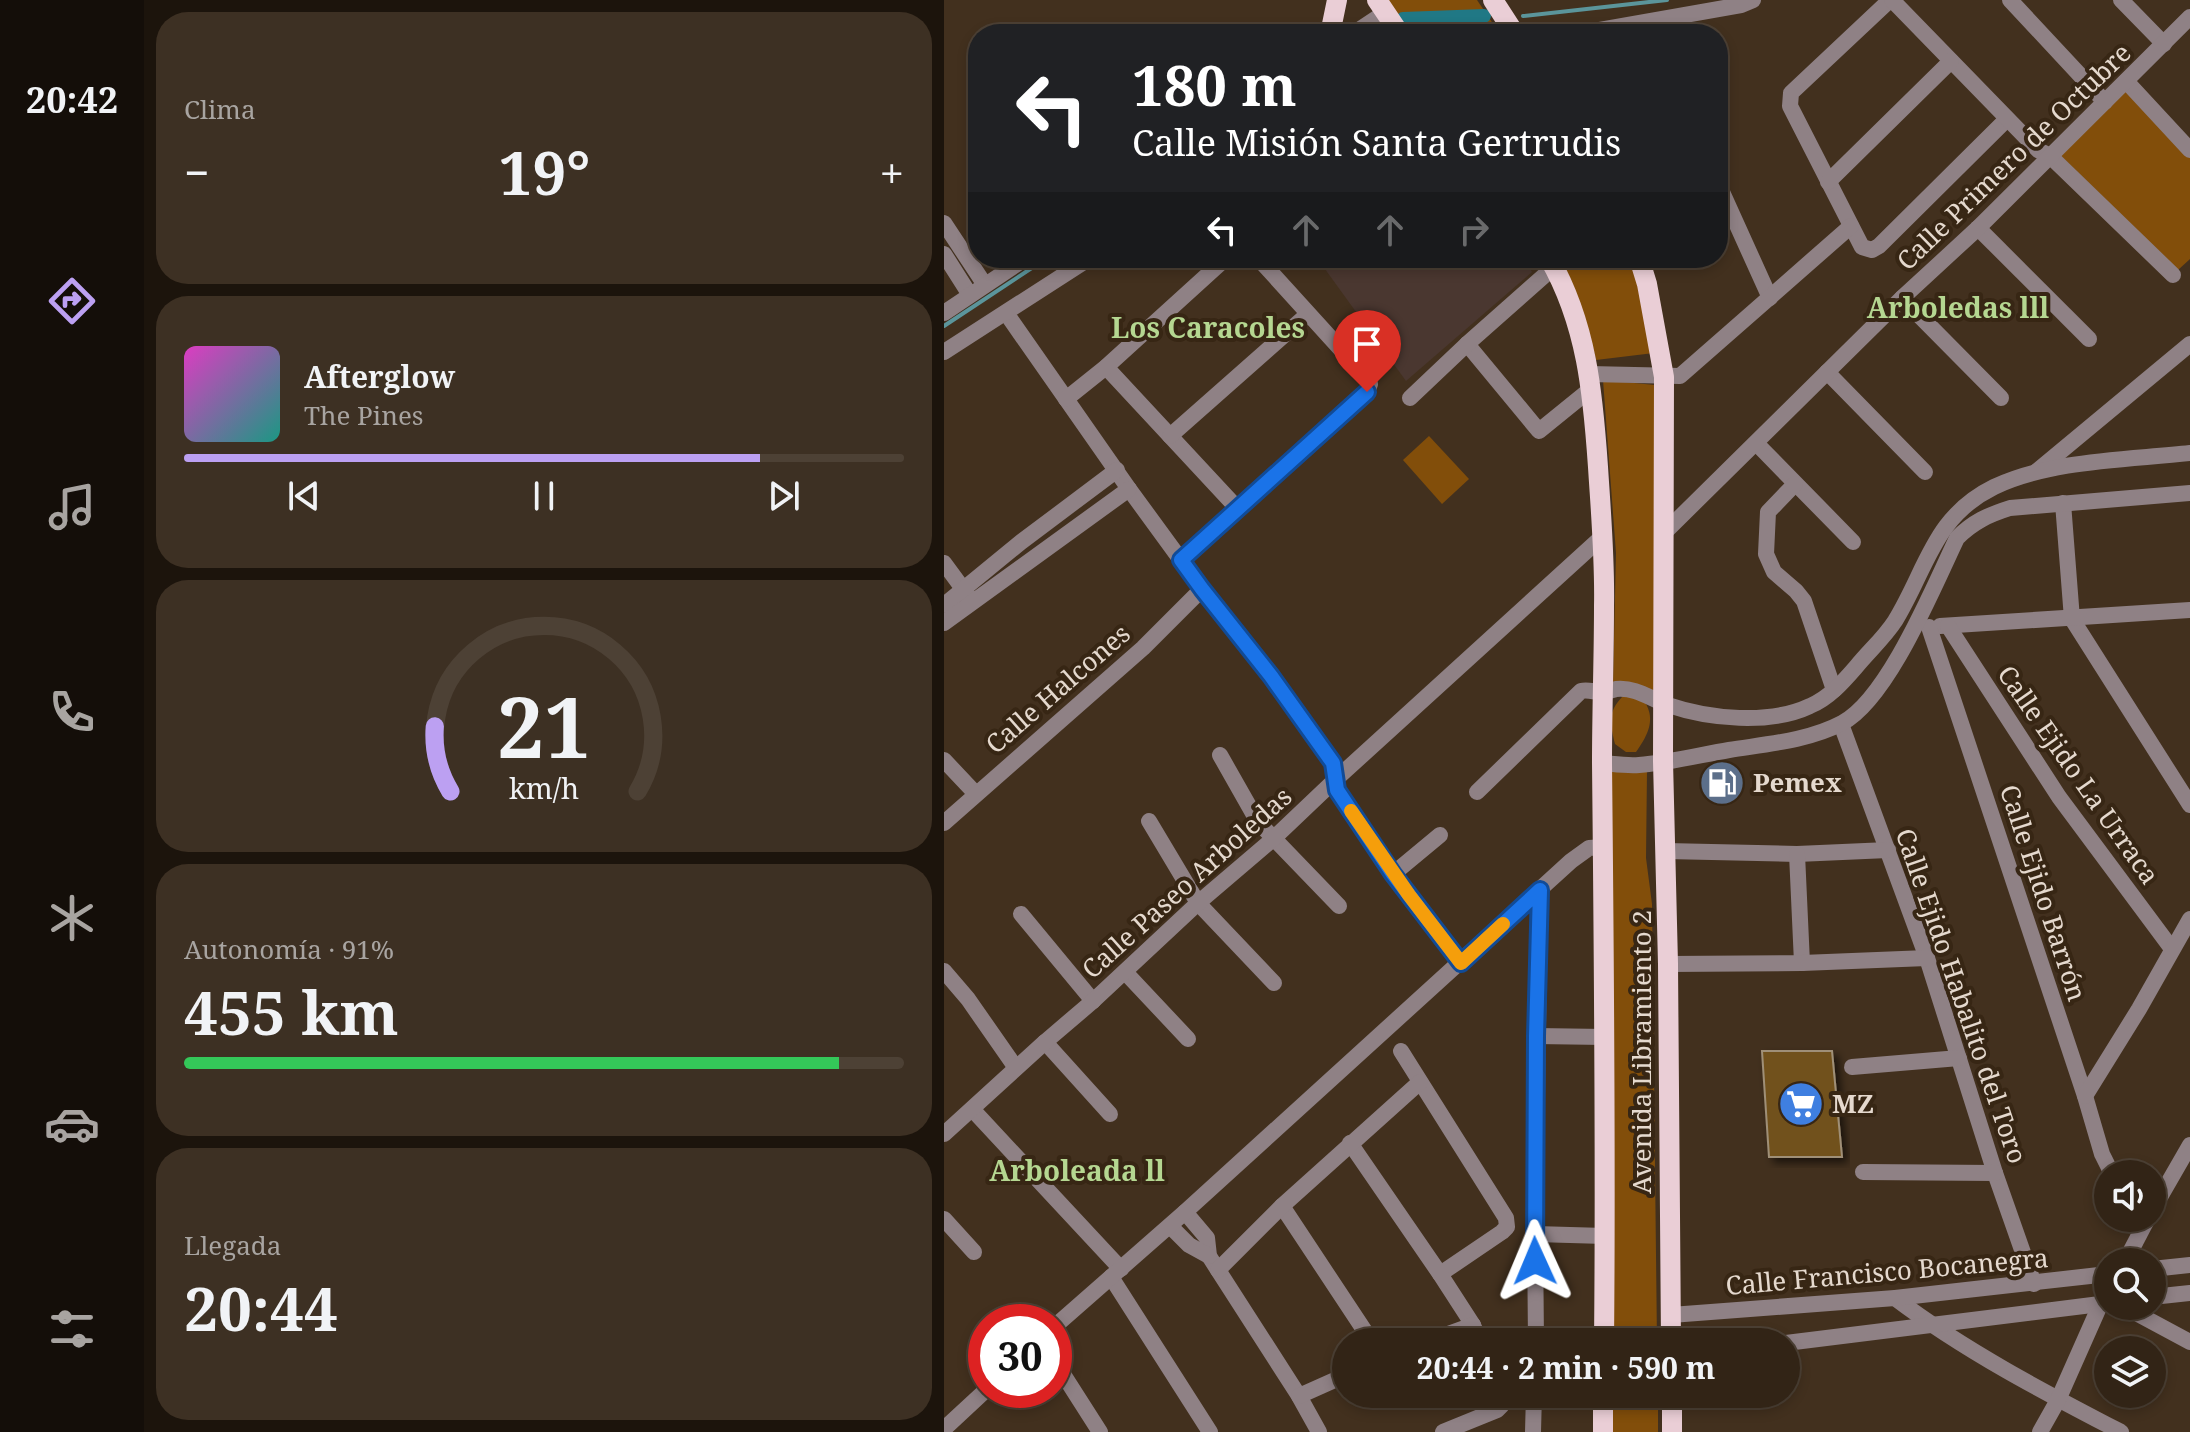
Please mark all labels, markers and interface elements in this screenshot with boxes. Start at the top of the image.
street label: Calle Primero de Octubre [1888,35,2138,278]
text: 180 m [1132,46,1297,122]
icon: left [1000,56,1104,160]
text: 20:42 [26,75,118,124]
text: Clima [184,91,256,127]
text: Calle Misión Santa Gertrudis [1132,118,1621,167]
text: 19° [499,131,590,213]
text: − [184,142,209,202]
text: + [879,142,904,202]
icon: left [1200,208,1244,252]
icon: ahead [1284,208,1328,252]
icon: ahead [1368,208,1412,252]
icon: right [1452,208,1496,252]
icon: directions [44,273,100,329]
district label: Arboledas lll [1867,288,2049,326]
district label: Los Caracoles [1111,308,1305,346]
pin [1333,310,1401,392]
icon: arrive [1345,322,1389,366]
text: Afterglow [304,356,455,397]
text: The Pines [304,397,424,433]
icon: previous [282,474,326,518]
icon: pause [522,474,566,518]
icon: next [762,474,806,518]
icon: music [44,479,100,535]
street label: Calle Halcones [977,615,1137,761]
street label: Calle Ejido La Urraca [1990,658,2168,891]
text: 21 [497,669,591,782]
icon: phone [44,684,100,740]
fuel station icon: Pemex [1698,759,1746,807]
place label: Pemex [1753,764,1842,800]
text: km/h [509,768,579,807]
street label: Calle Paseo Arboledas [1074,778,1299,986]
street label: Calle Ejido Barrón [1992,780,2096,1006]
street label: Calle Ejido Habalito del Toro [1888,823,2036,1168]
icon: climate [44,890,100,946]
street label: Avenida Libramiento 2 [1623,910,1659,1194]
text: Autonomía · 91% [184,931,394,967]
text: 455 km [184,971,399,1053]
supermarket icon: MZ [1777,1080,1825,1128]
place label: MZ [1832,1085,1874,1121]
icon: car [44,1096,100,1152]
district label: Arboleada ll [989,1151,1165,1189]
map controls [2094,1160,2166,1408]
button: sound [2094,1160,2166,1232]
position arrow [1493,1219,1577,1303]
text: Llegada [184,1227,281,1263]
street label: Calle Francisco Bocanegra [1724,1239,2050,1303]
button: search [2094,1248,2166,1320]
text: 20:44 [184,1267,338,1349]
icon: filters [44,1301,100,1357]
speed limit sign: 30 [968,1304,1072,1408]
button: layers [2094,1336,2166,1408]
text: 20:44 · 2 min · 590 m [1417,1347,1715,1388]

